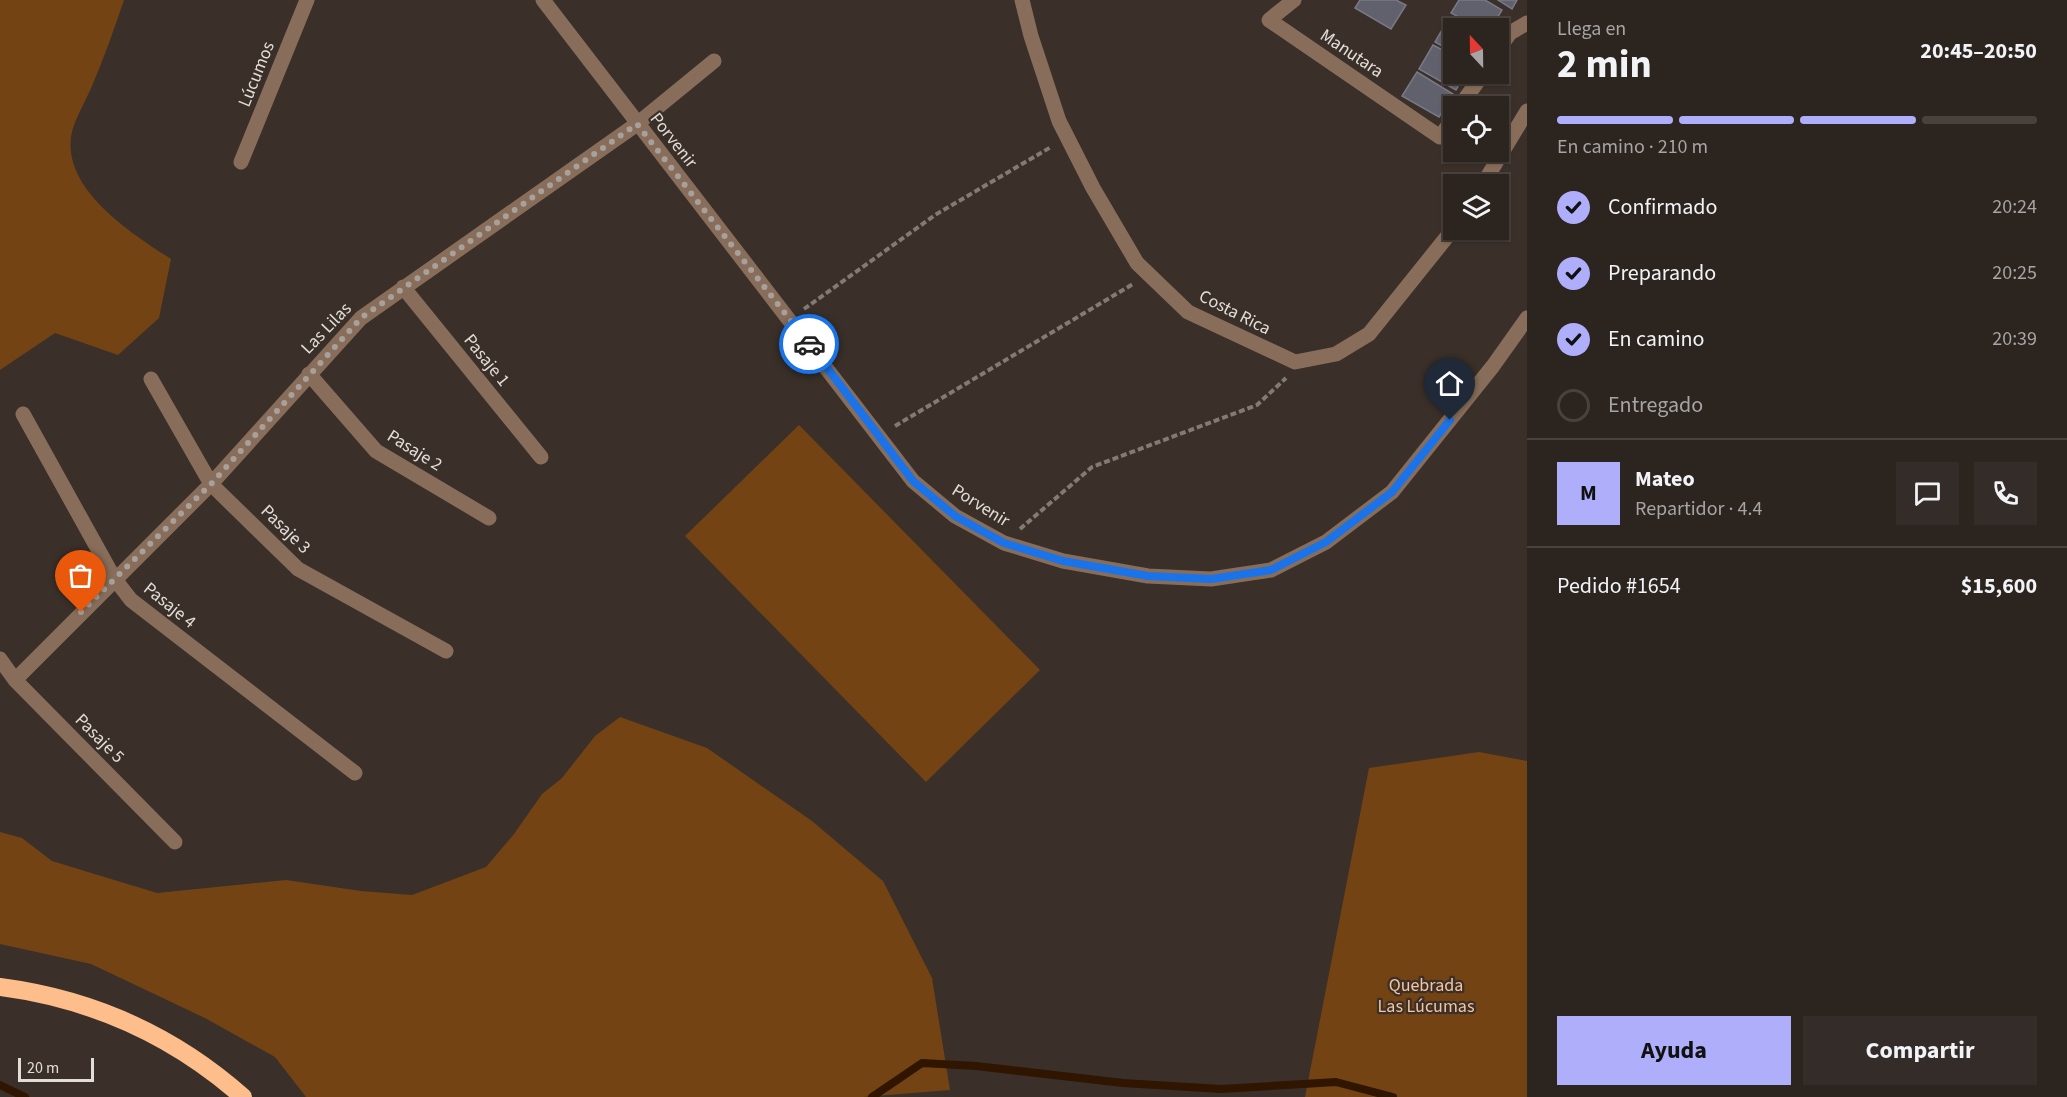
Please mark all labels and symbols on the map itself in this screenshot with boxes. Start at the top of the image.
north arrow [1443,18,1509,84]
street label: Manutara [1315,23,1388,84]
street label: Lúcumos [232,38,281,111]
street label: Porvenir [644,107,704,174]
street label: Costa Rica [1195,284,1275,341]
street label: Las Lilas [295,297,357,360]
courier [779,314,839,374]
street label: Pasaje 1 [458,329,516,392]
pin [1424,358,1475,420]
street label: Pasaje 2 [382,424,447,477]
street label: Porvenir [947,478,1015,533]
street label: Pasaje 3 [255,499,316,560]
pin [55,550,106,612]
street label: Pasaje 4 [138,576,201,634]
street label: Pasaje 5 [69,708,130,769]
park label: Quebrada Las Lúcumas [1378,973,1474,1019]
scale bar [18,1055,94,1082]

